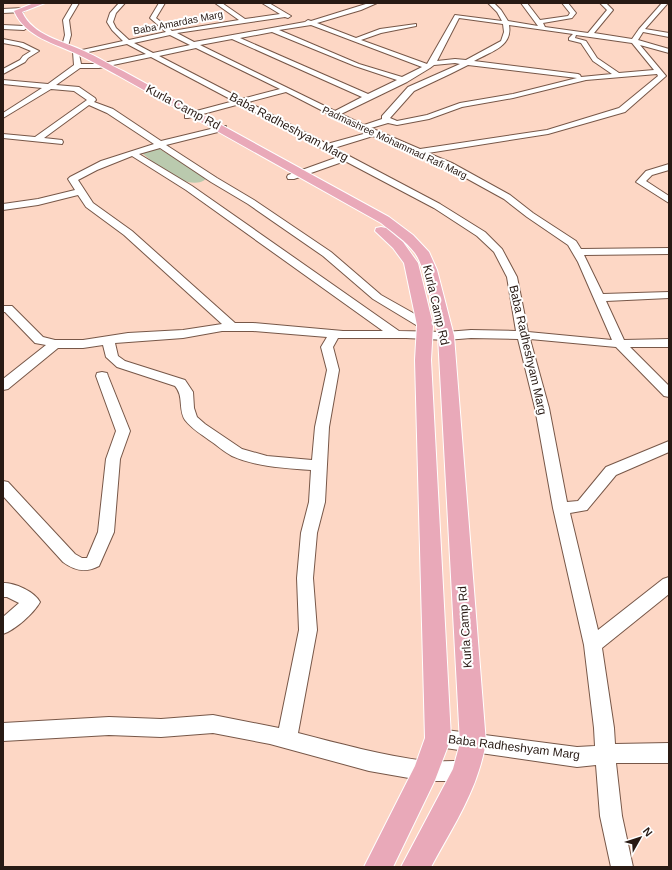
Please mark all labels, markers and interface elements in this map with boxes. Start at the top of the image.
street label: Baba Amardas Marg [132,8,224,37]
street label: Kurla Camp Rd [143,82,223,132]
street label: Baba Radheshyam Marg [227,90,351,164]
street label: Padmashree Mohammad Rafi Marg [321,104,469,181]
street label: Kurla Camp Rd [420,263,452,347]
street label: Baba Radheshyam Marg [506,284,550,416]
street label: Kurla Camp Rd [455,586,475,668]
street label: Baba Radheshyam Marg [447,732,581,762]
north arrow [620,818,660,858]
text: N [641,825,655,839]

